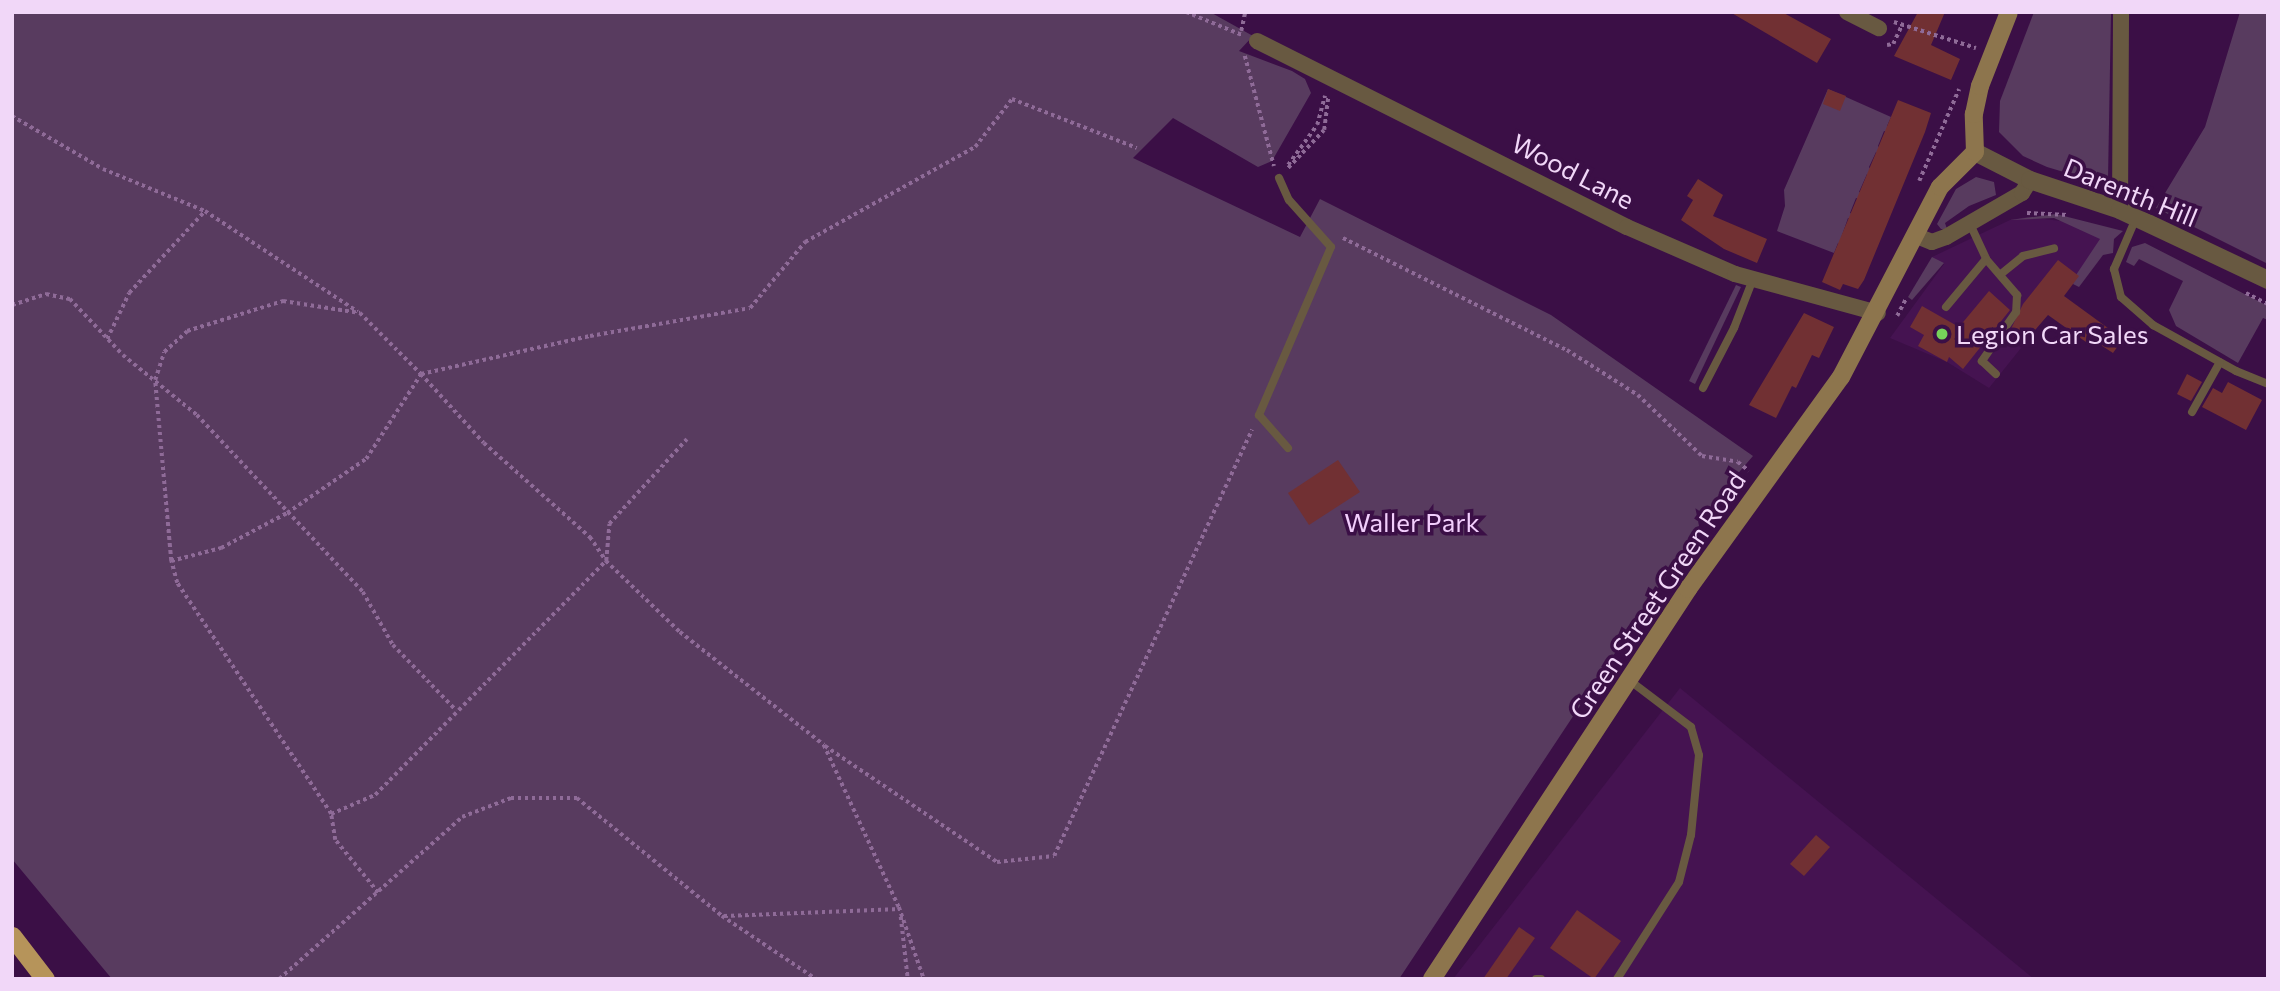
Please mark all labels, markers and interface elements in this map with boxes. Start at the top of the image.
street label: Wood Lane [1507,127,1639,215]
street label: Darenth Hill [2060,151,2202,233]
place label: Legion Car Sales [1956,318,2149,350]
marker: Legion Car Sales [1934,326,1950,342]
street label: Green Street Green Road [1562,465,1752,725]
park label: Waller Park [1344,506,1480,538]

